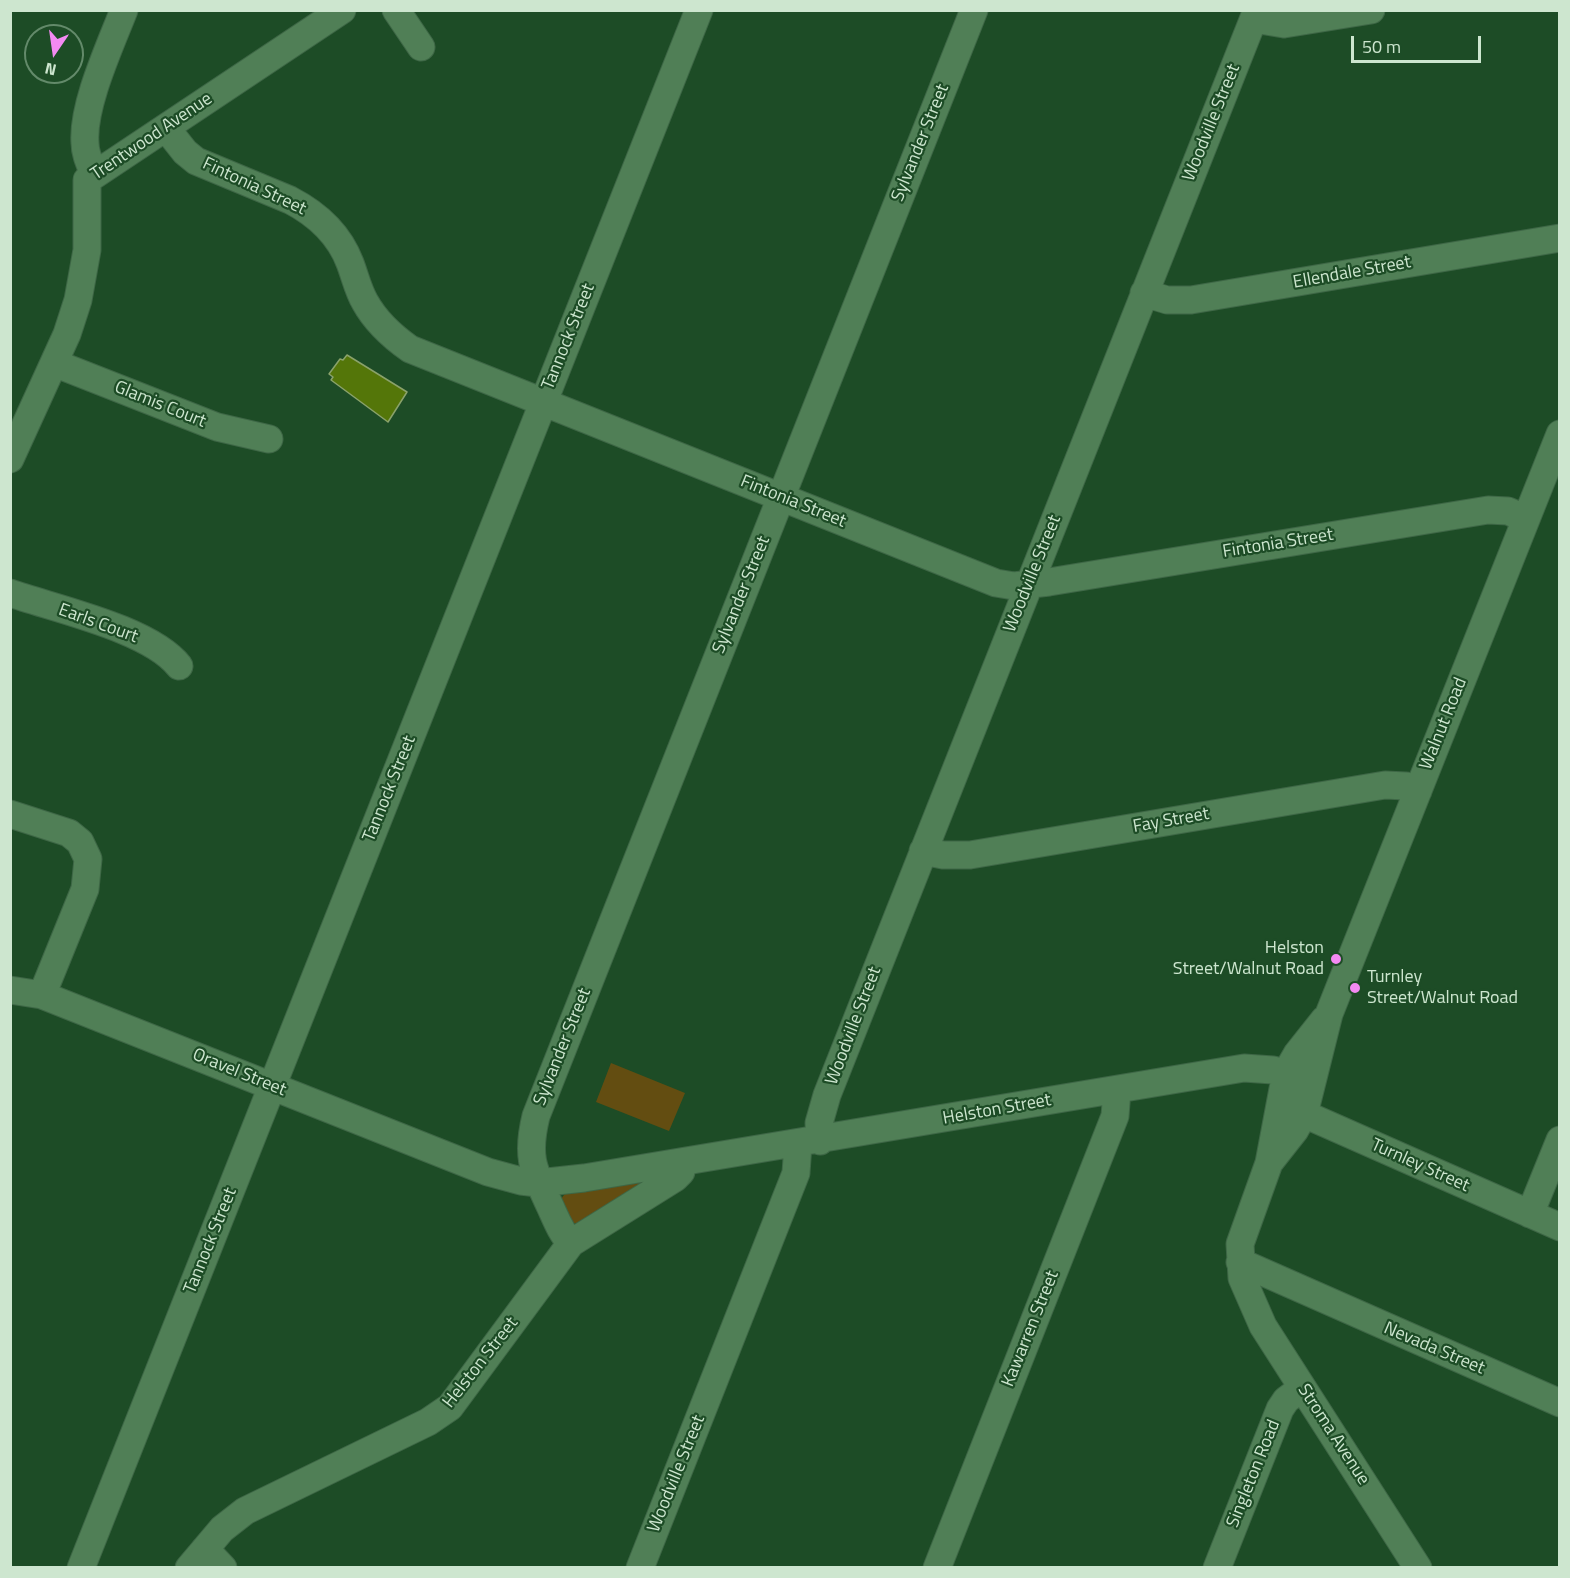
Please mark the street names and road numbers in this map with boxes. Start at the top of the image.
street label: Woodville Street [1179,61,1245,185]
street label: Sylvander Street [888,81,954,205]
street label: Trentwood Avenue [87,89,217,185]
street label: Fintonia Street [199,154,309,220]
street label: Ellendale Street [1291,252,1413,294]
street label: Tannock Street [538,281,600,393]
street label: Glamis Court [111,377,209,433]
street label: Fintonia Street [737,471,849,533]
street label: Woodville Street [1000,512,1066,636]
street label: Fintonia Street [1221,525,1335,563]
street label: Sylvander Street [709,533,775,657]
street label: Earls Court [55,600,141,648]
street label: Walnut Road [1416,675,1472,773]
street label: Tannock Street [359,733,421,845]
street label: Fay Street [1131,804,1211,838]
street label: Woodville Street [822,964,886,1088]
street label: Sylvander Street [530,985,596,1109]
street label: Oravel Street [189,1044,289,1102]
street label: Helston Street [941,1090,1053,1130]
street label: Turnley Street [1367,1135,1473,1197]
street label: Tannock Street [180,1185,242,1297]
street label: Kawarren Street [998,1268,1064,1390]
street label: Helston Street [439,1313,523,1413]
street label: Nevada Street [1380,1318,1488,1380]
street label: Stroma Avenue [1292,1381,1374,1489]
street label: Woodville Street [644,1412,710,1536]
street label: Singleton Road [1223,1417,1285,1531]

